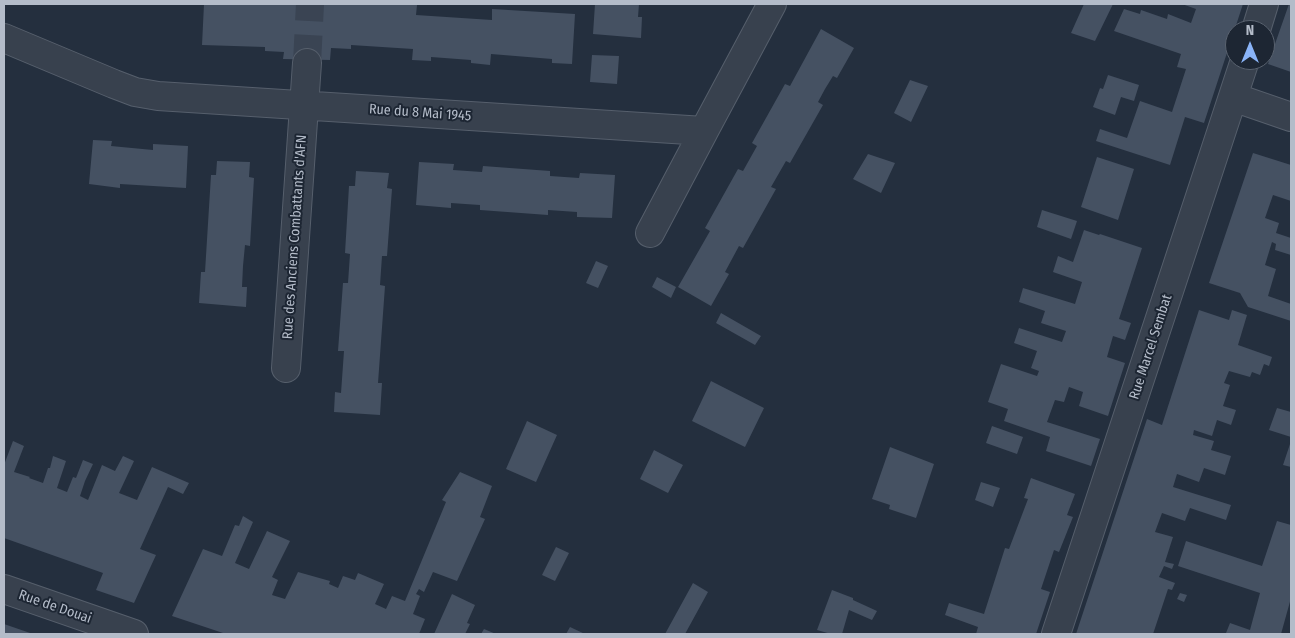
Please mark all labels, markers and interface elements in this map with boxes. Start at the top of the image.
north arrow [1225,20,1275,70]
text: N [1246,22,1254,39]
street label: Rue du 8 Mai 1945 [368,101,472,125]
street label: Rue des Anciens Combattants d'AFN [279,134,311,340]
street label: Rue Marcel Sembat [1126,292,1176,402]
street label: Rue de Douai [16,587,94,627]

